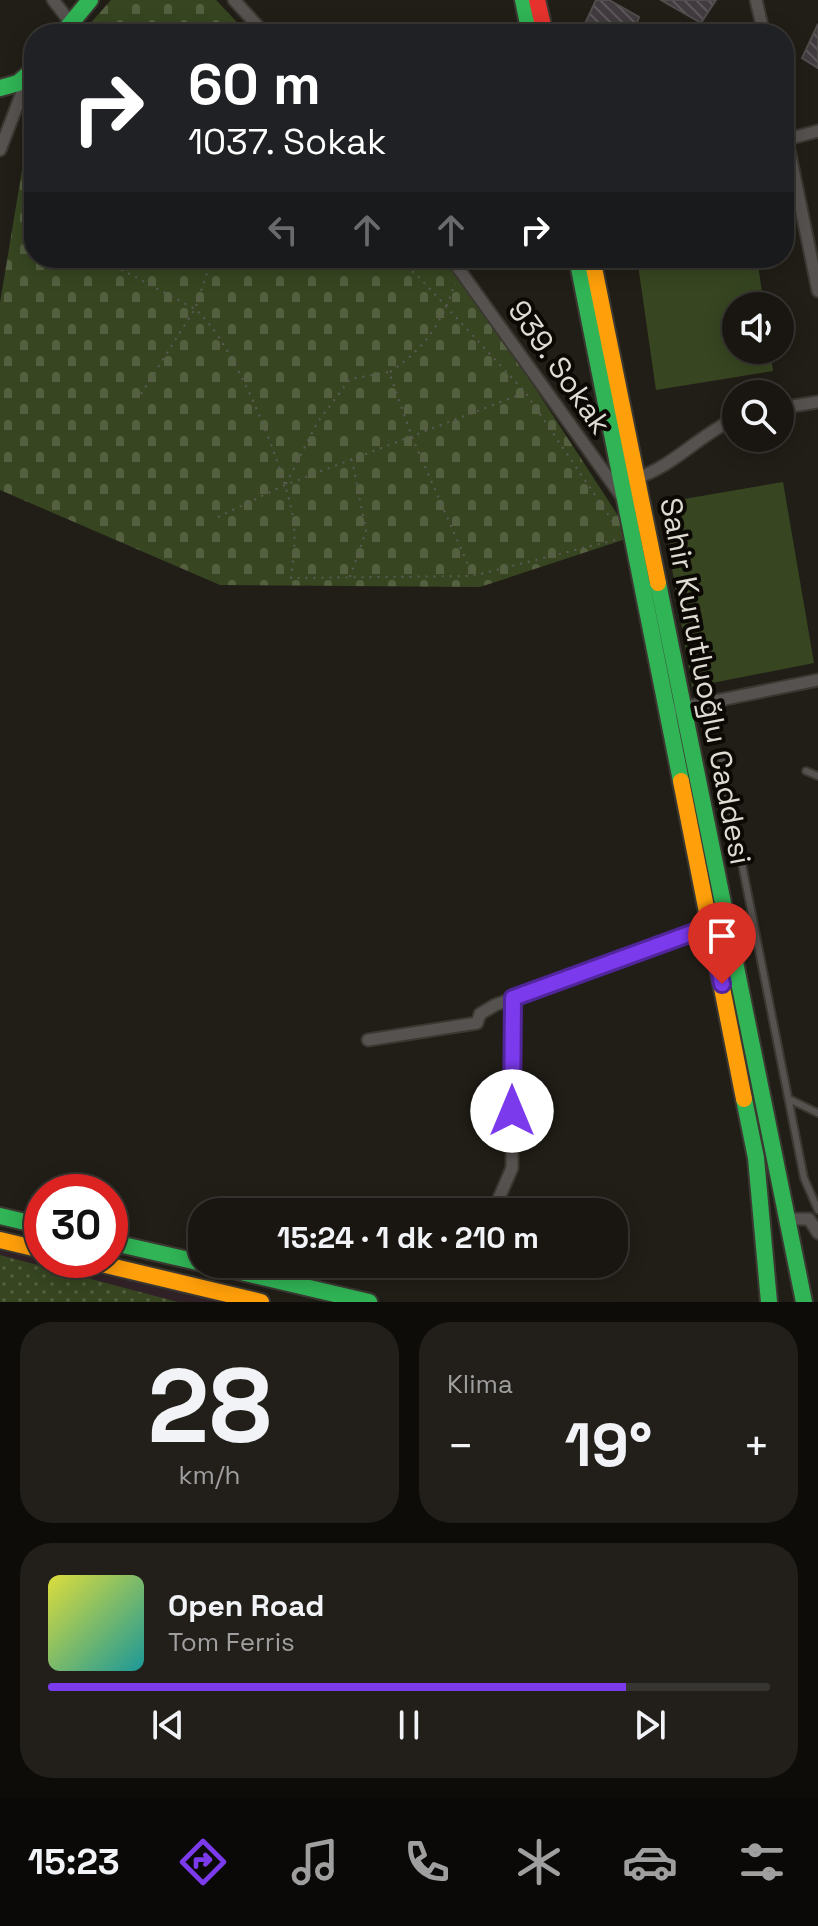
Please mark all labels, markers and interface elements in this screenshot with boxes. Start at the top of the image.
text: 60 m [188,49,321,120]
icon: right [56,56,160,160]
text: 1037. Sokak [188,119,386,165]
icon: left [261,208,305,252]
icon: ahead [345,208,389,252]
icon: ahead [429,208,473,252]
icon: right [513,208,557,252]
street label: 939. Sokak [500,292,620,442]
map controls [722,292,794,452]
button: sound [722,292,794,364]
button: search [722,380,794,452]
street label: Sahir Kurutluoğlu Caddesi [651,494,761,868]
pin [688,902,756,984]
icon: arrive [700,914,744,958]
position arrow [470,1069,554,1153]
speed limit sign: 30 [24,1174,128,1278]
text: 15:24 · 1 dk · 210 m [277,1218,539,1257]
text: 28 [147,1340,272,1472]
text: Klima [447,1367,513,1401]
text: 19° [565,1407,652,1484]
text: − [447,1418,474,1474]
text: + [743,1418,770,1474]
text: km/h [179,1458,240,1492]
text: Open Road [168,1586,324,1625]
text: Tom Ferris [168,1625,295,1659]
icon: previous [146,1703,190,1747]
icon: pause [387,1703,431,1747]
icon: next [628,1703,672,1747]
icon: directions [175,1834,231,1890]
icon: music [287,1834,343,1890]
icon: phone [399,1834,455,1890]
icon: climate [511,1834,567,1890]
icon: car [622,1834,678,1890]
icon: filters [734,1834,790,1890]
text: 15:23 [28,1839,120,1885]

